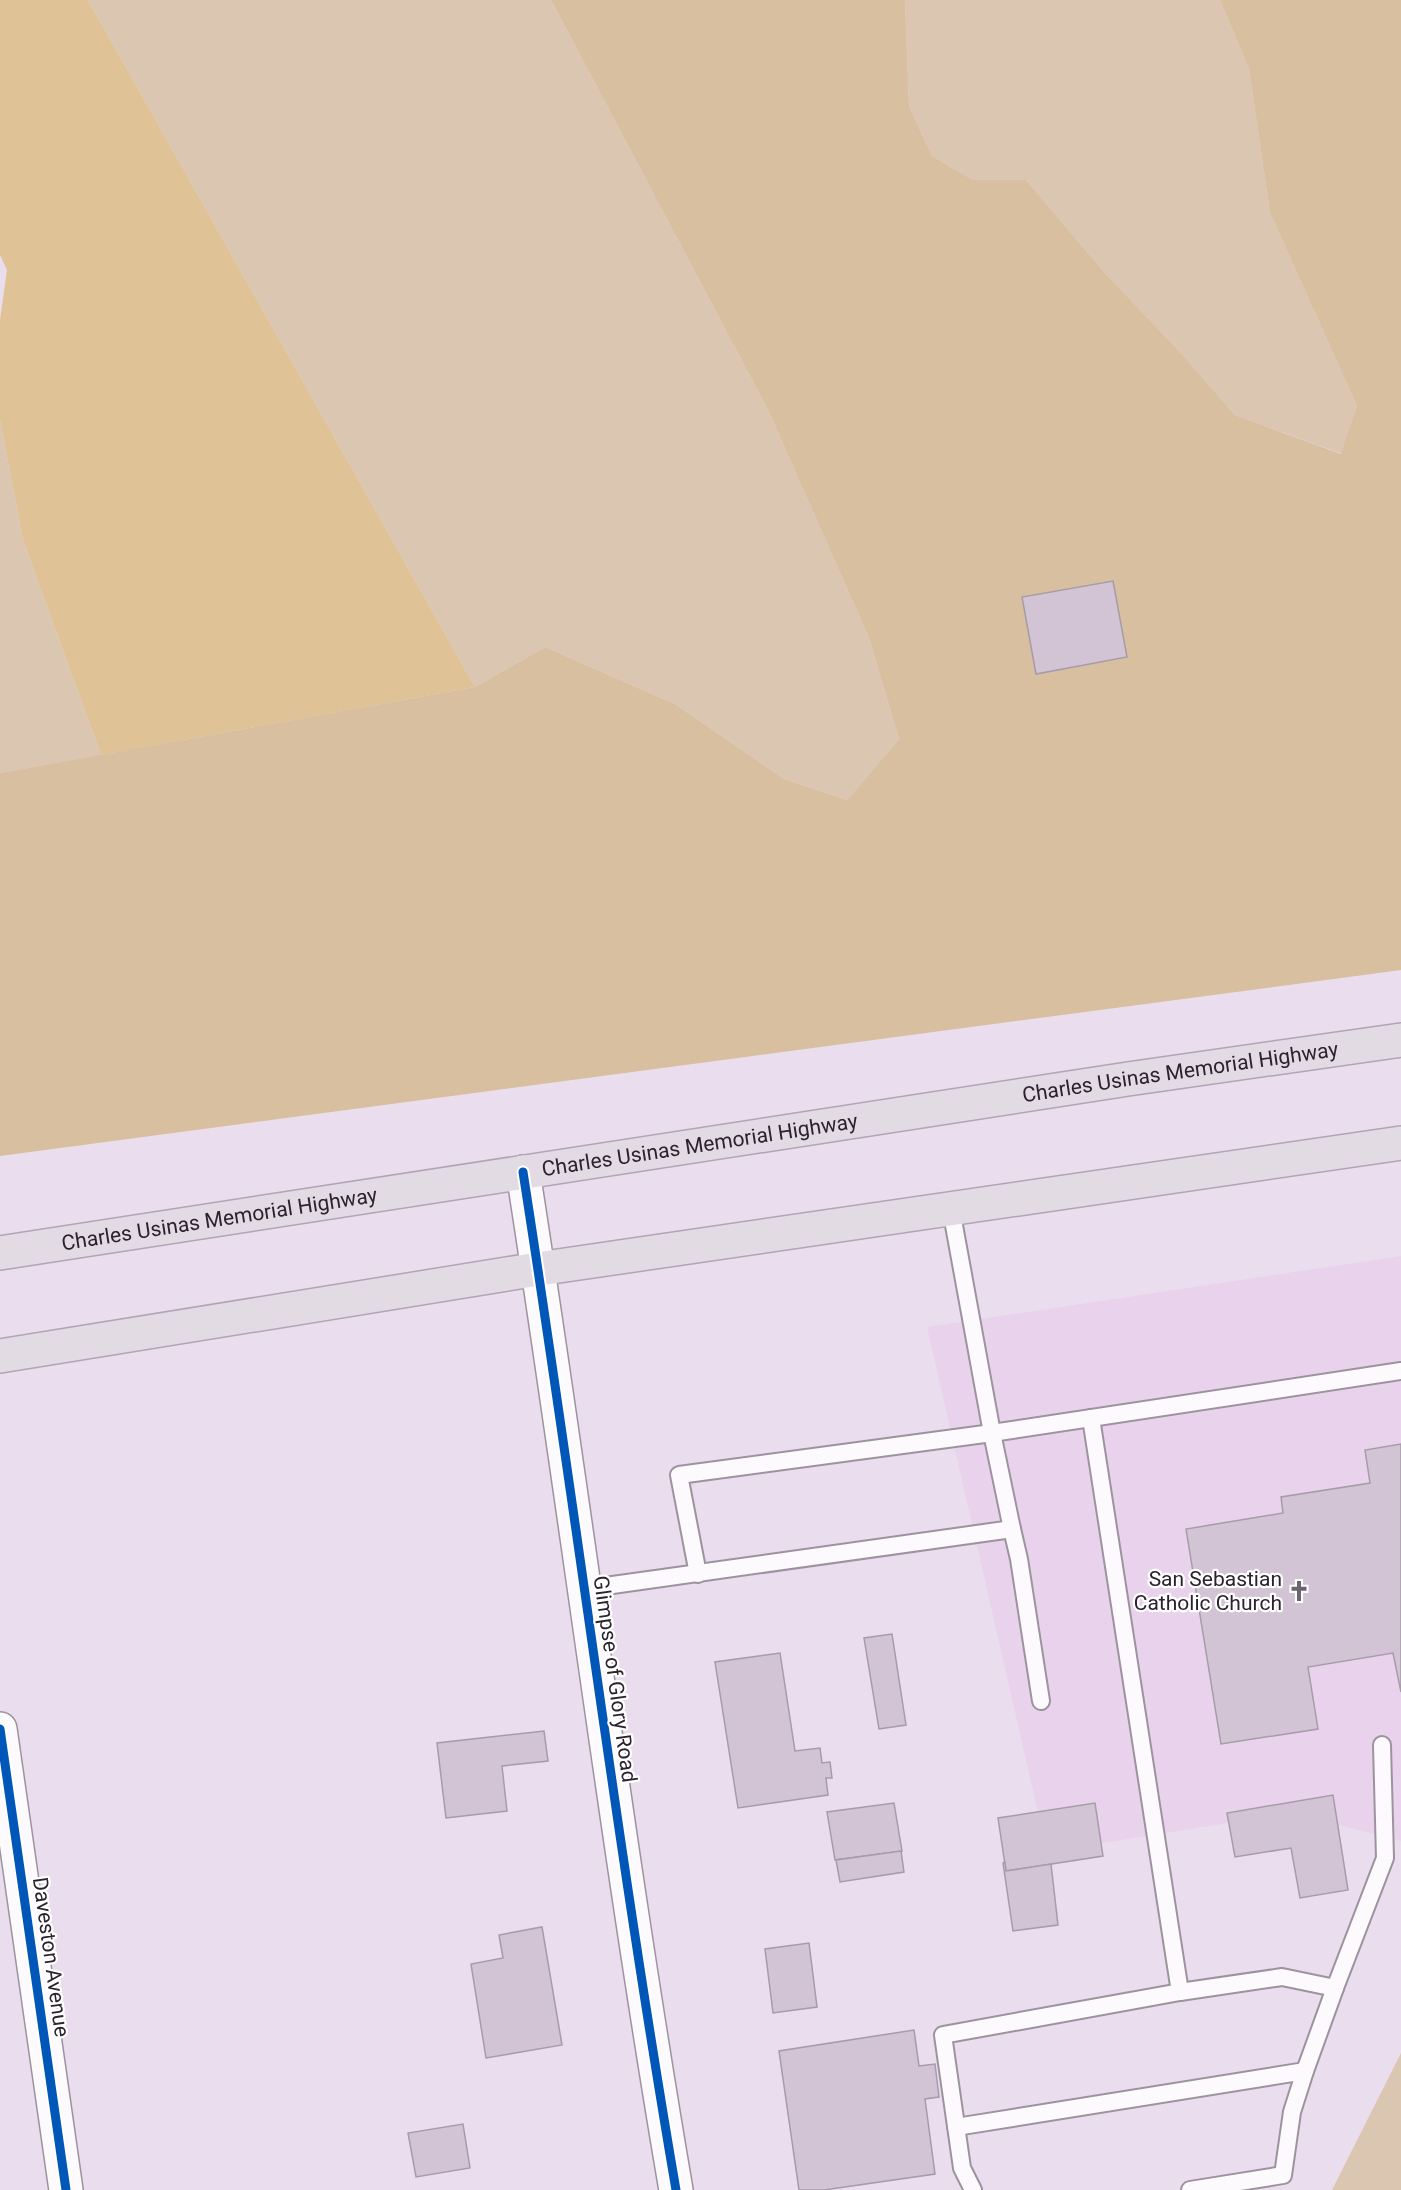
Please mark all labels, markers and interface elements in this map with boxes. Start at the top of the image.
street label: Charles Usinas Memorial Highway [1020,1037,1340,1107]
street label: Charles Usinas Memorial Highway [540,1109,859,1181]
street label: Charles Usinas Memorial Highway [60,1183,379,1255]
place label: San Sebastian Catholic Church [1134,1567,1282,1615]
street label: Glimpse of Glory Road [589,1574,641,1784]
church icon: San Sebastian Catholic Church [1287,1579,1311,1603]
street label: Daveston Avenue [28,1876,74,2038]

